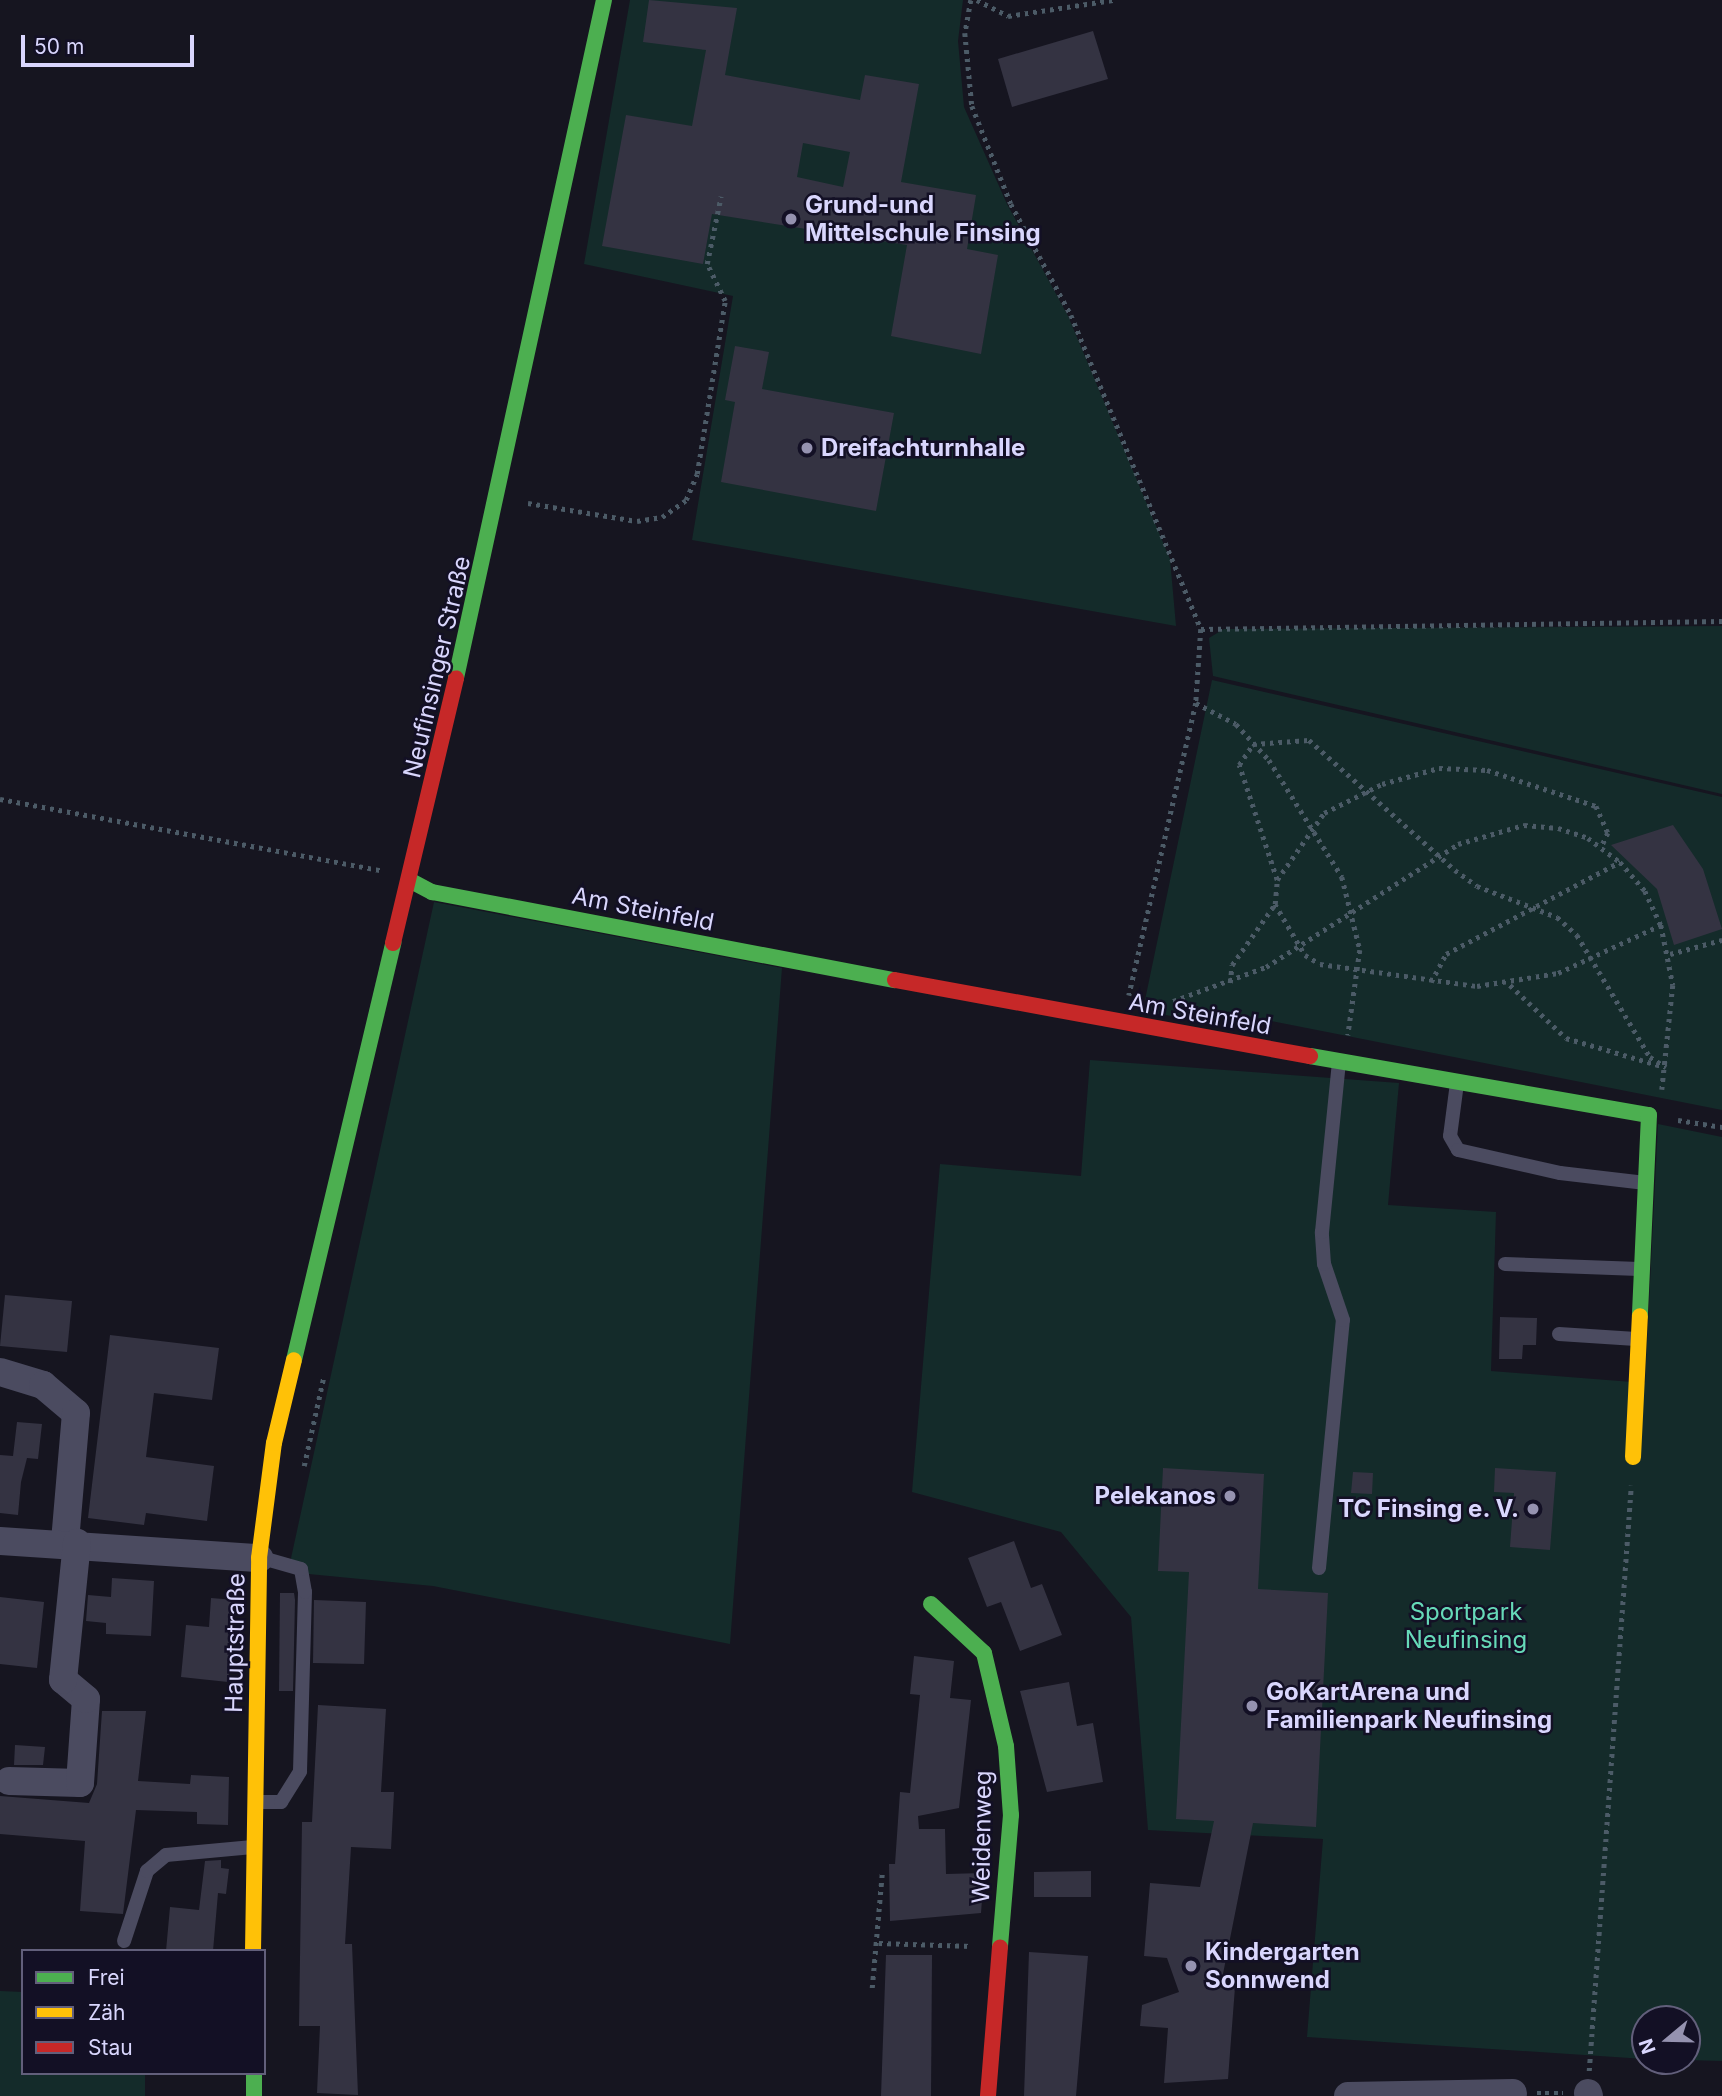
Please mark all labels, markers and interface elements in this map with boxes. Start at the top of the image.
scale bar [24,21,198,65]
text: 50 m [34,34,84,59]
place label: Grund-und Mittelschule Finsing [805,191,1041,247]
marker: Grund-und Mittelschule Finsing [783,211,799,227]
place label: Dreifachturnhalle [821,434,1025,462]
marker: Dreifachturnhalle [799,440,815,456]
street label: Neufinsinger Straße [397,553,477,781]
street label: Am Steinfeld [570,881,716,937]
street label: Am Steinfeld [1127,987,1273,1041]
place label: Pelekanos [1095,1482,1216,1510]
marker: Pelekanos [1222,1488,1238,1504]
place label: TC Finsing e. V. [1337,1495,1519,1523]
marker: TC Finsing e. V. [1525,1501,1541,1517]
street label: Hauptstraße [219,1573,251,1713]
park label: Sportpark Neufinsing [1405,1598,1527,1654]
place label: GoKartArena und Familienpark Neufinsing [1266,1678,1552,1734]
marker: GoKartArena und Familienpark Neufinsing [1244,1698,1260,1714]
street label: Weidenweg [966,1770,998,1904]
place label: Kindergarten Sonnwend [1205,1938,1360,1994]
legend [21,1949,266,2075]
marker: Kindergarten Sonnwend [1183,1958,1199,1974]
text: Frei [88,1965,125,1990]
text: Zäh [88,2000,125,2025]
north arrow [1631,2005,1701,2075]
text: Stau [88,2035,133,2060]
text: N [1634,2036,1661,2057]

